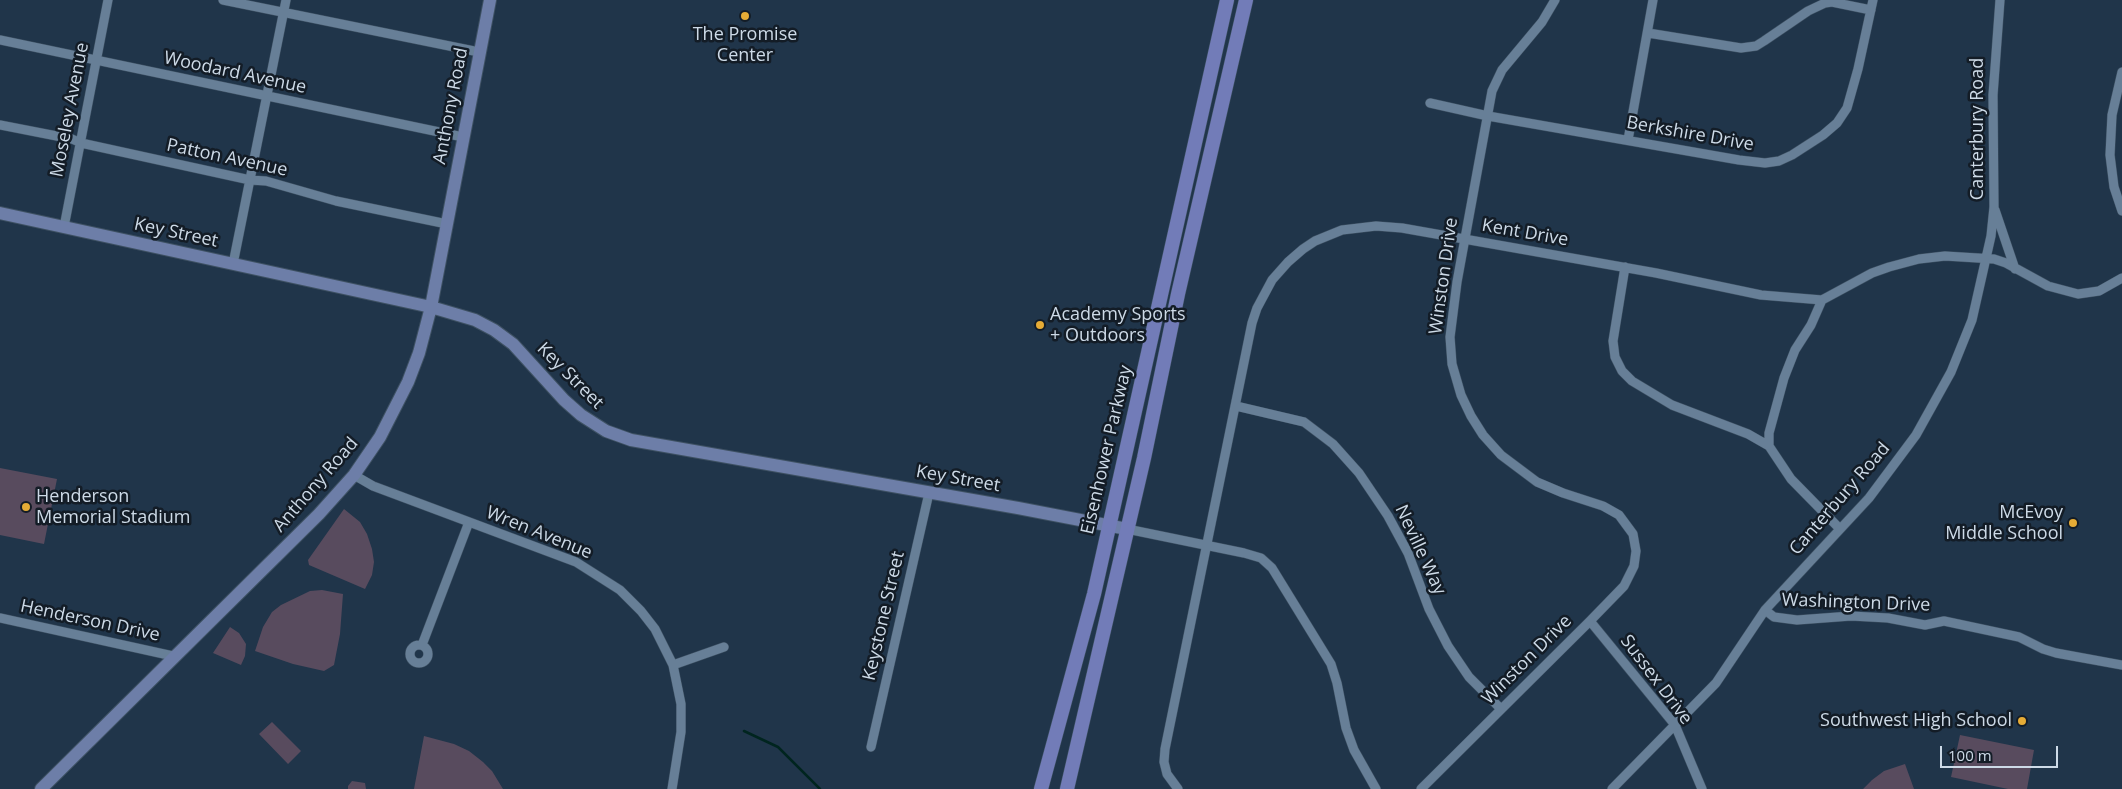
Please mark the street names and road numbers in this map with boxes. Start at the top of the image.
street label: Moseley Avenue [46,41,94,179]
street label: Anthony Road [429,46,473,166]
street label: Woodard Avenue [162,47,308,99]
street label: Canterbury Road [1967,58,1989,200]
street label: Berkshire Drive [1625,112,1755,156]
street label: Patton Avenue [165,135,289,181]
street label: Key Street [132,214,220,252]
street label: Kent Drive [1480,215,1570,251]
street label: Winston Drive [1425,216,1463,336]
street label: Key Street [532,338,608,414]
street label: Eisenhower Parkway [1077,363,1137,537]
street label: Anthony Road [269,433,363,537]
street label: Canterbury Road [1785,438,1895,560]
street label: Key Street [914,461,1002,497]
street label: Wren Avenue [483,502,595,564]
street label: Neville Way [1390,502,1450,598]
street label: Keystone Street [859,549,909,683]
street label: Washington Drive [1781,590,1931,616]
street label: Henderson Drive [18,596,162,646]
street label: Winston Drive [1478,611,1576,709]
street label: Sussex Drive [1615,631,1697,729]

